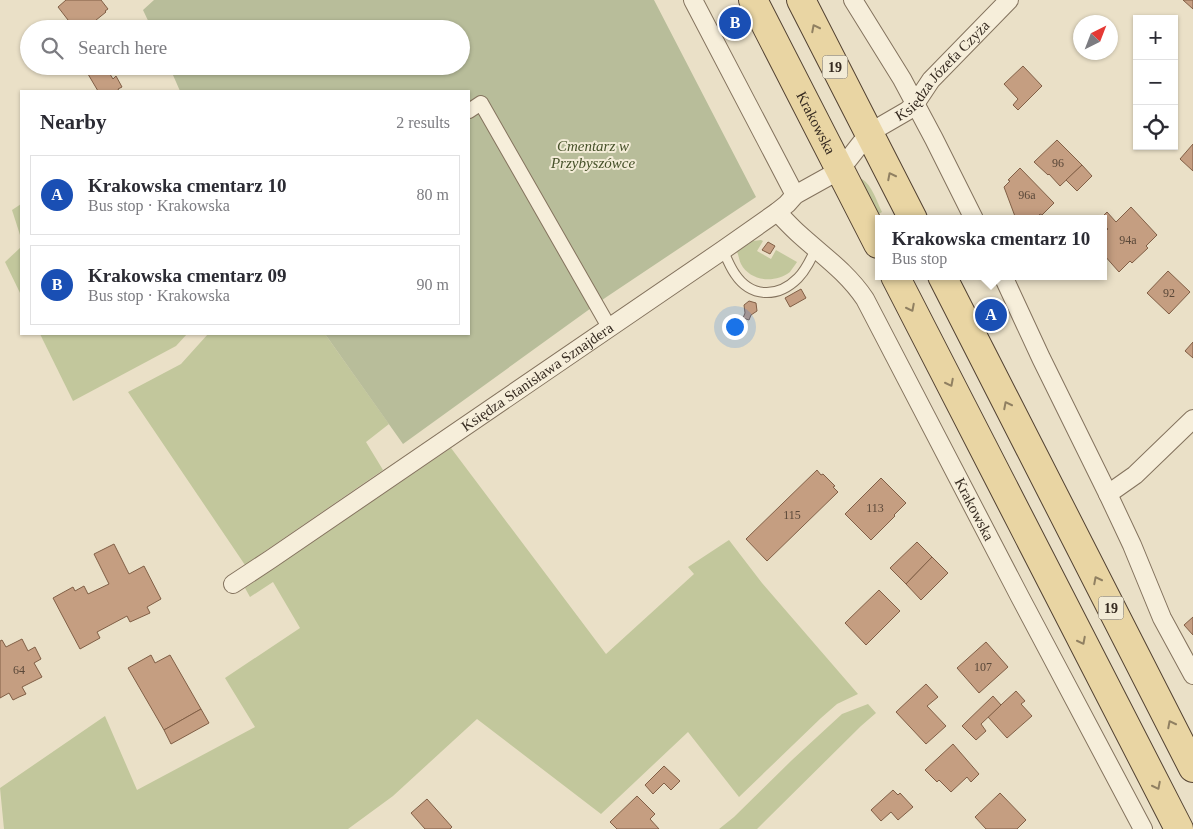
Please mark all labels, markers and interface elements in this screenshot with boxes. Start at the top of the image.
pin: B [719,4,751,42]
north arrow [1073,15,1118,60]
map controls [1133,15,1178,150]
button: + [1133,15,1178,60]
street label: Księdza Józefa Czyża [892,17,993,124]
search box [20,20,470,75]
one-way arrow [811,24,821,33]
icon: search [38,34,66,62]
text: Search here [78,37,167,58]
road number: 19 [822,56,848,78]
button: − [1133,60,1178,105]
street label: Krakowska [793,89,839,157]
button: locate [1133,105,1178,150]
text: Nearby [40,110,107,134]
text: 2 results [396,114,450,131]
park label: Cmentarz w Przybyszówce [550,138,635,171]
house number: 96 [1052,156,1064,170]
one-way arrow [887,172,897,181]
text: Krakowska cmentarz 10 [88,175,286,196]
text: A [51,186,63,203]
text: 80 m [417,186,449,203]
house number: 96a [1018,188,1036,202]
text: Bus stop · Krakowska [88,197,230,214]
popup [875,215,1107,280]
text: Krakowska cmentarz 10 [892,228,1090,249]
house number: 94a [1119,233,1137,247]
text: Bus stop [892,250,947,267]
text: Krakowska cmentarz 09 [88,265,286,286]
text: B [52,276,62,293]
text: 90 m [417,276,449,293]
house number: 92 [1163,286,1175,300]
text: Bus stop · Krakowska [88,287,230,304]
pin: A [975,296,1007,334]
one-way arrow [905,303,915,312]
your location [722,314,748,340]
street label: Księdza Stanisława Sznajdera [458,319,616,434]
one-way arrow [944,378,954,387]
one-way arrow [1003,401,1013,410]
street label: Krakowska [951,475,997,544]
house number: 113 [866,501,884,515]
house number: 115 [783,508,801,522]
one-way arrow [1093,576,1103,585]
road number: 19 [1098,596,1124,620]
one-way arrow [1076,636,1086,645]
house number: 107 [974,660,992,674]
house number: 64 [13,663,25,677]
one-way arrow [1167,721,1177,730]
one-way arrow [1151,780,1161,789]

